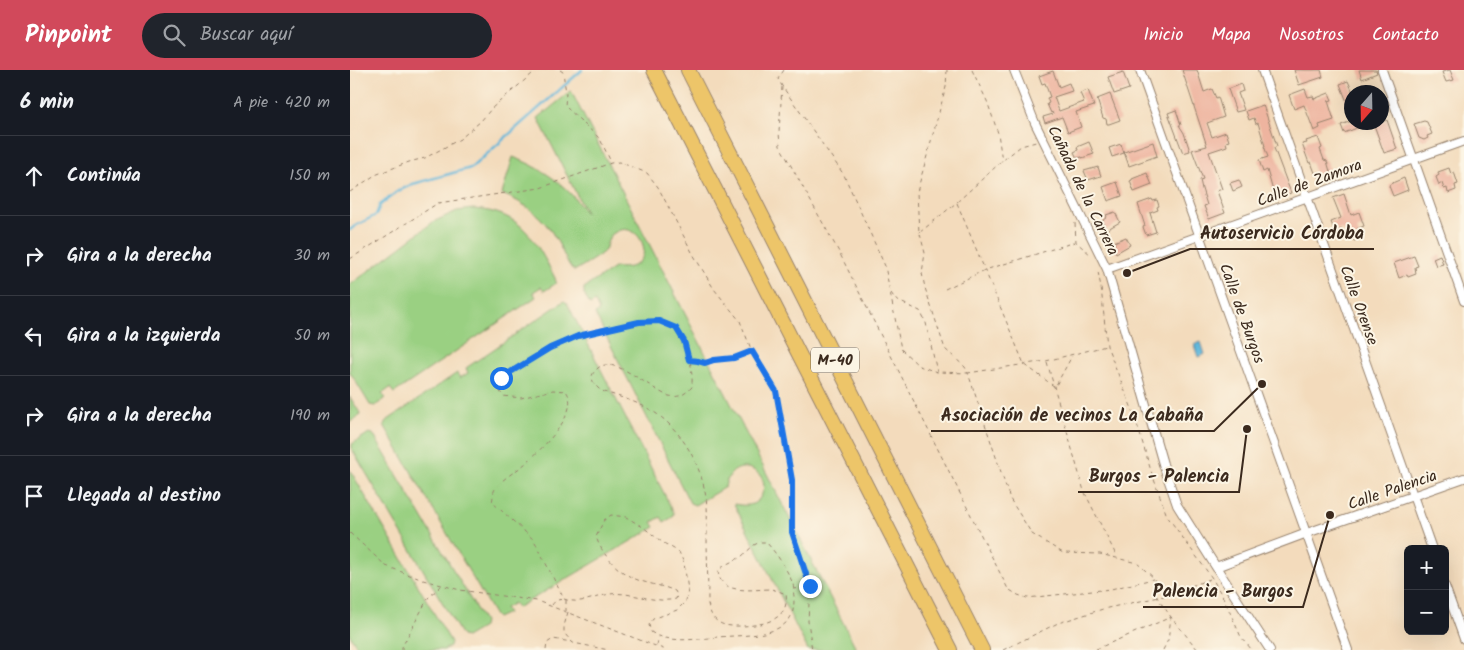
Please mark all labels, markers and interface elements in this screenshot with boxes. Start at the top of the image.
search box [142,13,492,58]
text: Pinpoint [25,16,112,55]
text: Buscar aquí [200,20,292,50]
icon: search [160,21,188,49]
text: Inicio [1143,21,1183,50]
text: Mapa [1211,21,1251,50]
text: Nosotros [1279,21,1344,50]
text: Contacto [1372,21,1439,50]
north arrow [1344,85,1389,130]
text: 6 min [20,86,74,119]
text: A pie · 420 m [233,90,330,115]
street label: Cañada de la Carrera [1040,121,1125,260]
street label: Calle de Zamora [1253,153,1366,214]
text: Continúa [67,161,141,191]
icon: ahead [20,162,48,190]
text: 150 m [289,163,330,188]
callout: Autoservicio Córdoba [1190,216,1374,249]
text: Autoservicio Córdoba [1200,220,1364,249]
text: Gira a la derecha [67,241,212,271]
icon: right [20,242,48,270]
text: 30 m [294,243,330,268]
street label: Calle de Burgos [1212,260,1271,367]
street label: Calle Orense [1333,262,1385,349]
text: Gira a la izquierda [67,321,220,351]
icon: left [20,322,48,350]
text: 50 m [294,323,330,348]
road number: M-40 [811,348,859,372]
route start [490,367,513,390]
callout: Asociación de vecinos La Cabaña [931,398,1214,431]
text: Gira a la derecha [67,401,212,431]
icon: right [20,402,48,430]
text: Asociación de vecinos La Cabaña [941,402,1203,431]
text: 190 m [290,403,330,428]
callout: Burgos - Palencia [1078,459,1239,492]
text: Burgos - Palencia [1089,463,1229,492]
street label: Calle Palencia [1345,463,1440,517]
text: Llegada al destino [67,481,221,511]
icon: arrive [20,482,48,510]
map controls [1404,545,1449,635]
button: + [1404,545,1449,590]
callout: Palencia - Burgos [1143,574,1303,607]
route end [799,575,822,598]
text: Palencia - Burgos [1153,578,1294,607]
button: − [1404,590,1449,635]

